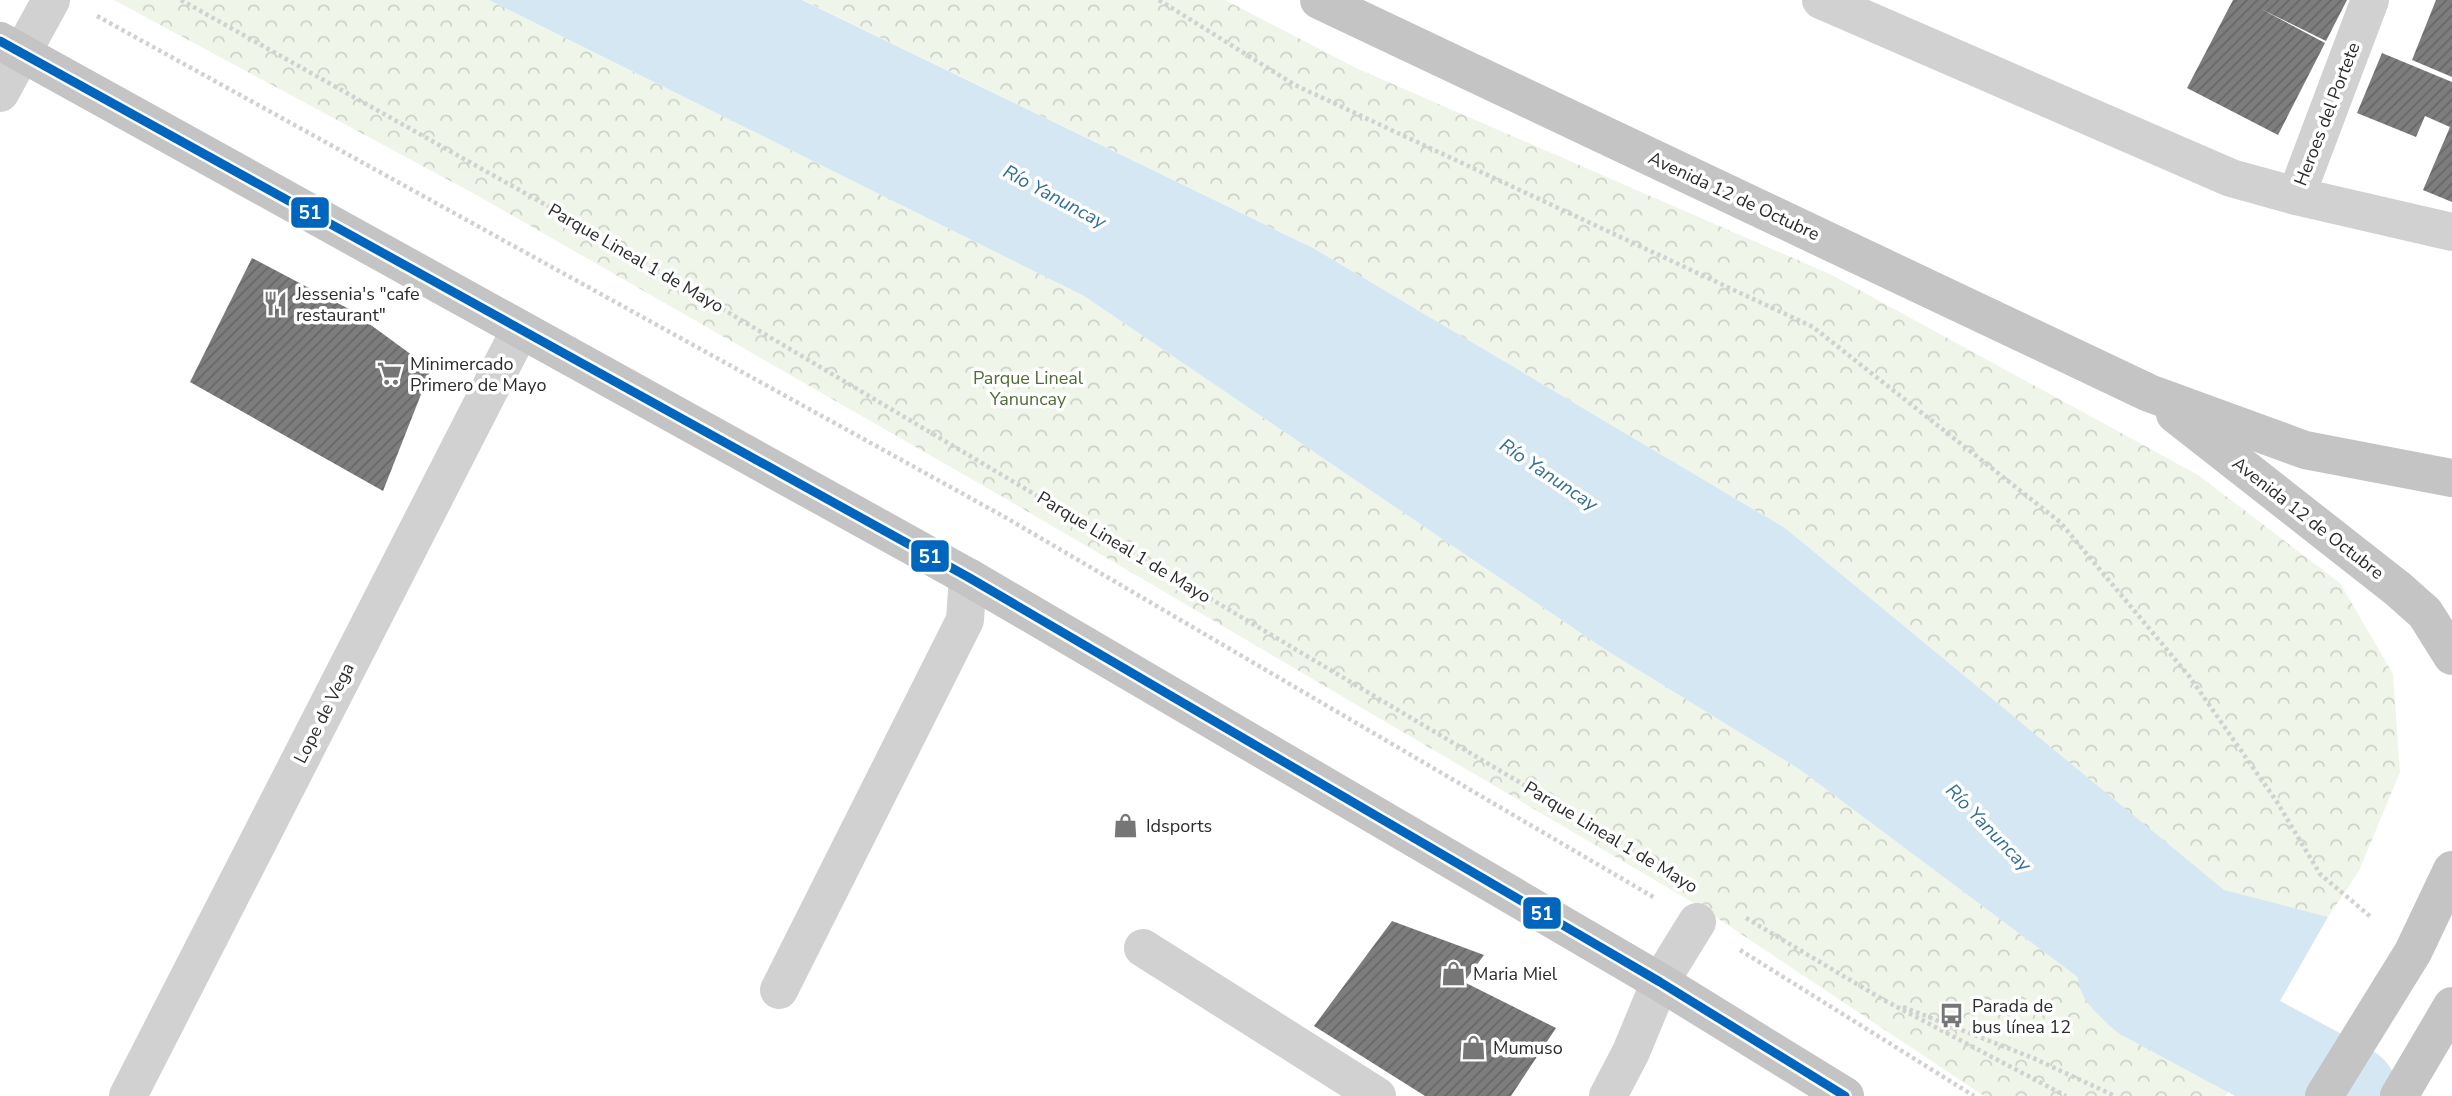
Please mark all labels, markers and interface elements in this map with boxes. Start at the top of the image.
street label: Heroes del Portete [2289,39,2365,189]
street label: Avenida 12 de Octubre [1645,146,1823,246]
water label: Río Yanuncay [998,159,1112,236]
line badge: 51 [290,196,330,229]
street label: Parque Lineal 1 de Mayo [544,198,728,318]
text: 51 [299,200,321,226]
place label: Jessenia's "cafe restaurant" [295,282,420,327]
restaurant icon: Jessenia's "cafe restaurant" [262,290,290,318]
place label: Minimercado Primero de Mayo [410,352,546,397]
supermarket icon: Minimercado Primero de Mayo [376,360,404,388]
park label: Parque Lineal Yanuncay [973,366,1084,411]
water label: Río Yanuncay [1494,432,1604,518]
street label: Avenida 12 de Octubre [2227,451,2389,585]
street label: Parque Lineal 1 de Mayo [1033,485,1215,609]
line badge: 51 [910,539,950,573]
text: 51 [919,544,941,570]
street label: Lope de Vega [288,659,360,767]
street label: Parque Lineal 1 de Mayo [1520,775,1702,899]
water label: Río Yanuncay [1940,778,2038,878]
shop icon: Idsports [1112,812,1140,840]
place label: Idsports [1146,814,1212,838]
line badge: 51 [1522,896,1562,930]
text: 51 [1531,901,1553,927]
shop icon: Maria Miel [1439,960,1467,988]
place label: Maria Miel [1473,962,1558,986]
place label: Parada de bus línea 12 [1972,994,2071,1039]
bus stop icon: Parada de bus línea 12 [1938,1002,1966,1030]
shop icon: Mumuso [1459,1034,1487,1062]
place label: Mumuso [1493,1036,1563,1060]

